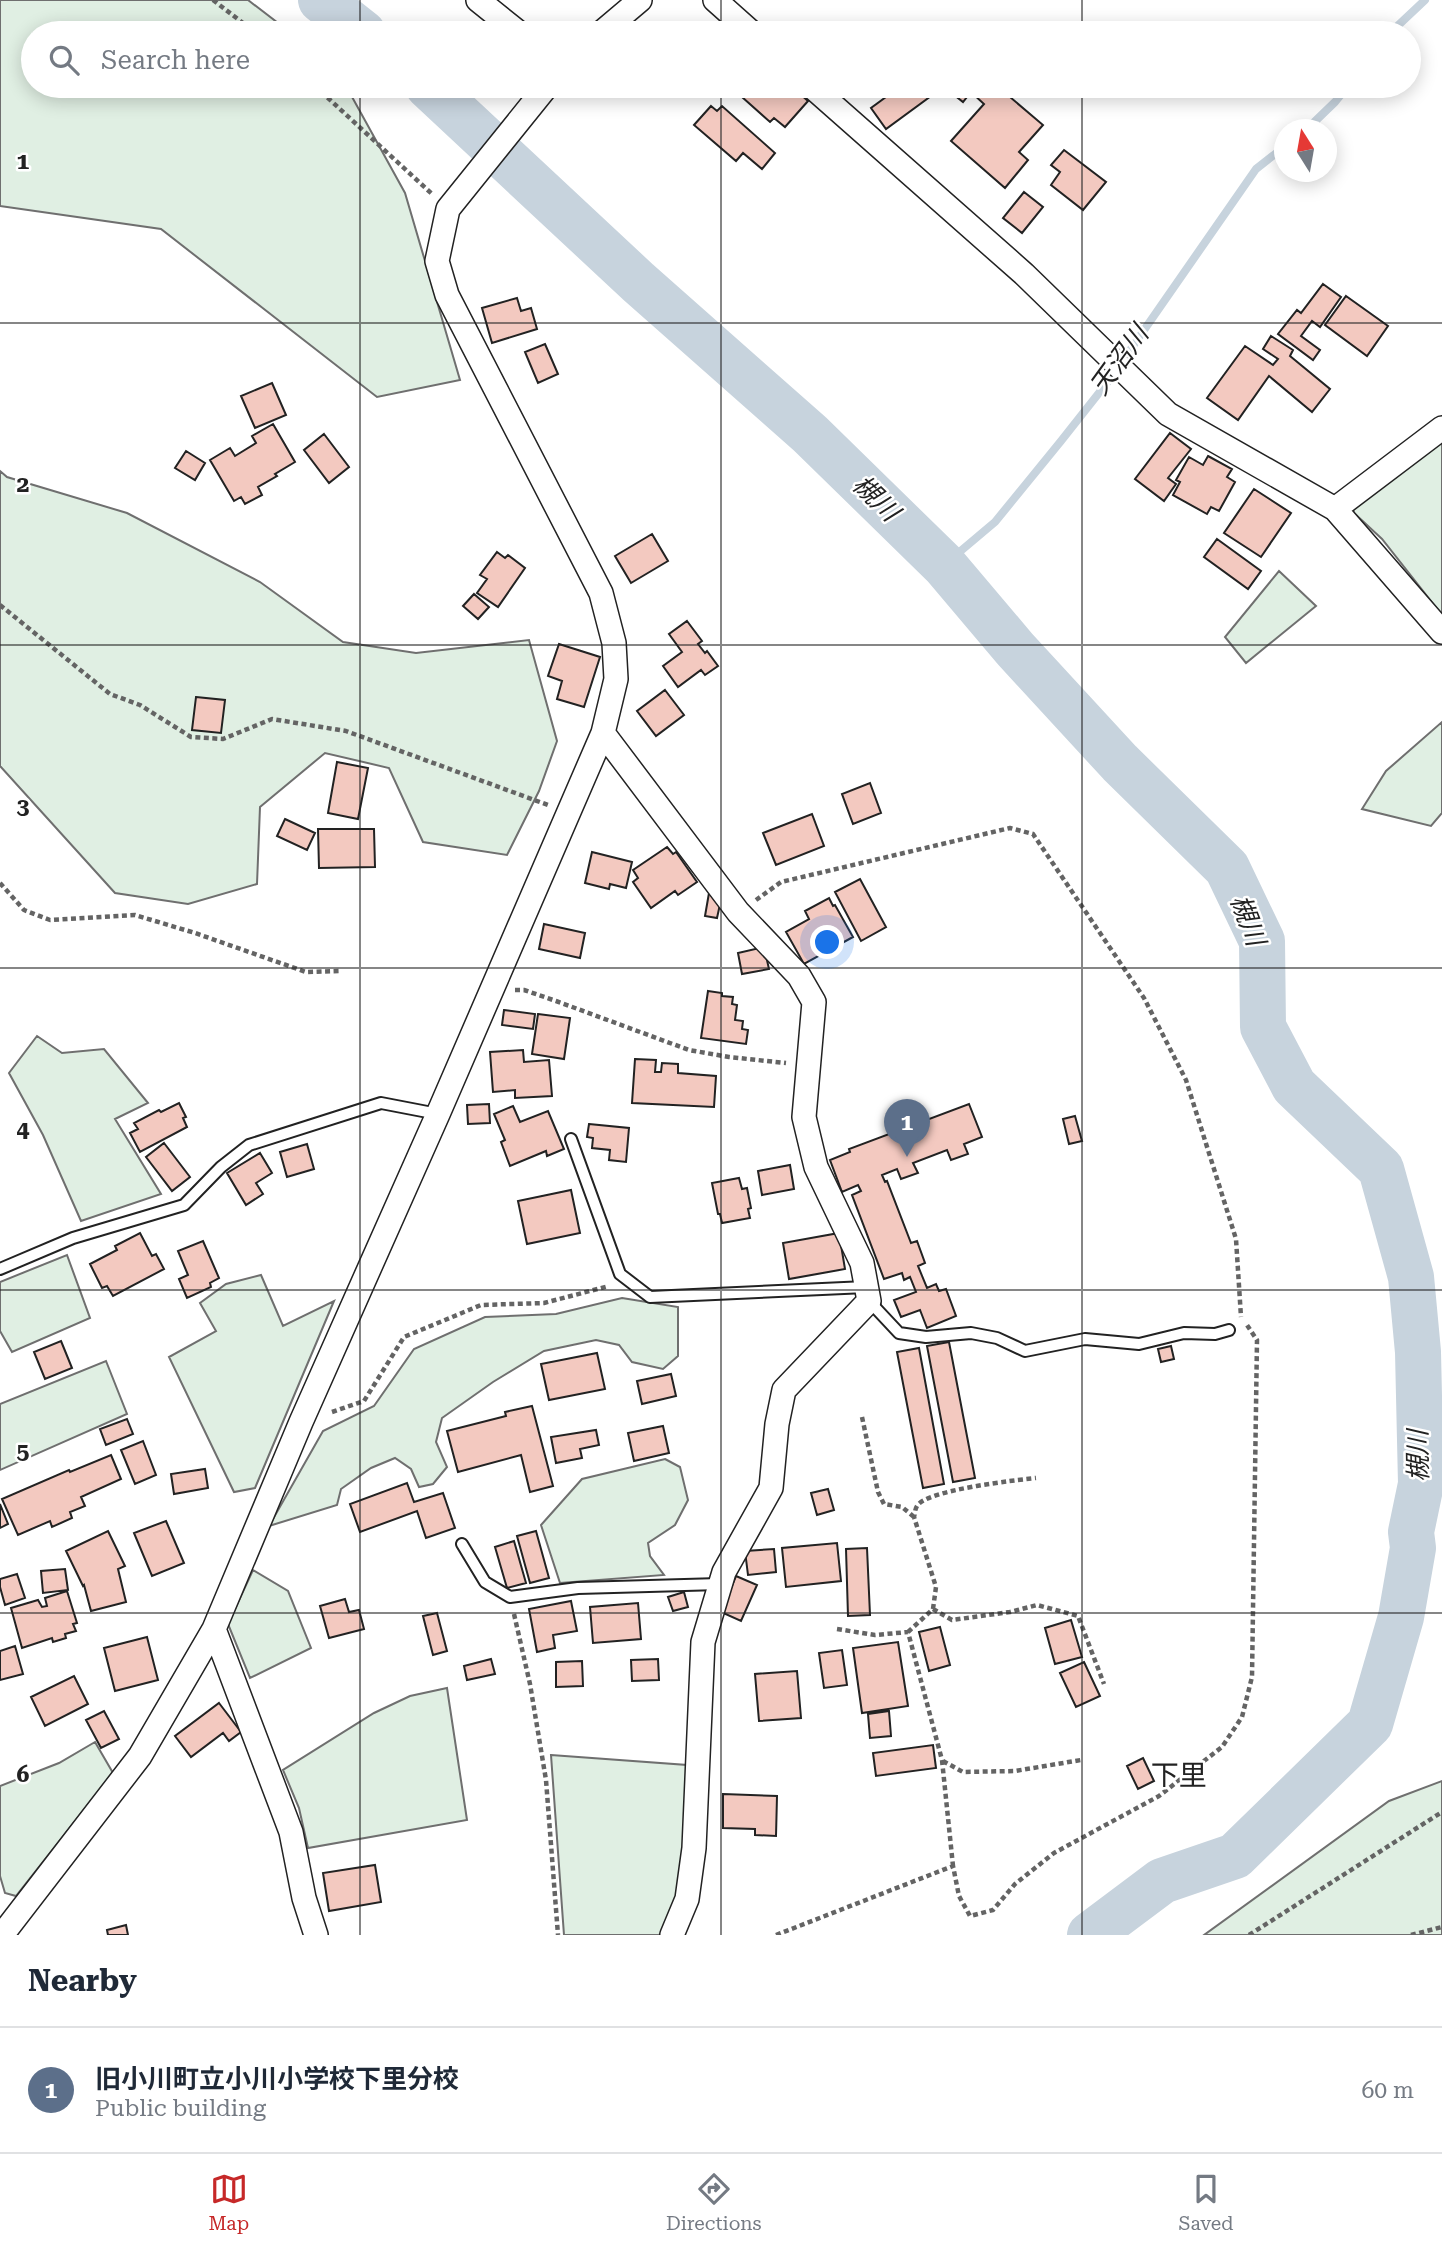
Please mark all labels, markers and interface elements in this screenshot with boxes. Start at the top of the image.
search box [21,21,1421,98]
icon: search [45,41,83,79]
text: Search here [101,45,250,75]
north arrow [1274,119,1337,182]
text: 1 [17,148,30,175]
water label: 天沼川 [1084,317,1156,400]
water label: 槻川 [847,469,907,529]
text: 2 [17,471,29,498]
text: 3 [17,793,30,820]
water label: 槻川 [1225,890,1272,952]
your location [810,925,844,959]
pin: 1 [884,1099,930,1157]
text: 4 [17,1116,30,1143]
water label: 槻川 [1402,1427,1433,1482]
text: 5 [17,1438,30,1465]
district label: 下里 [1151,1759,1207,1792]
text: 6 [17,1761,30,1788]
text: Nearby [28,1963,137,1998]
text: 旧小川町立小川小学校下里分校 [95,2064,459,2094]
text: 1 [45,2077,57,2104]
text: 60 m [1361,2077,1414,2104]
text: Public building [95,2095,266,2122]
tab: Map [208,2170,249,2235]
tab: Directions [666,2170,762,2235]
tab: Saved [1178,2170,1234,2235]

